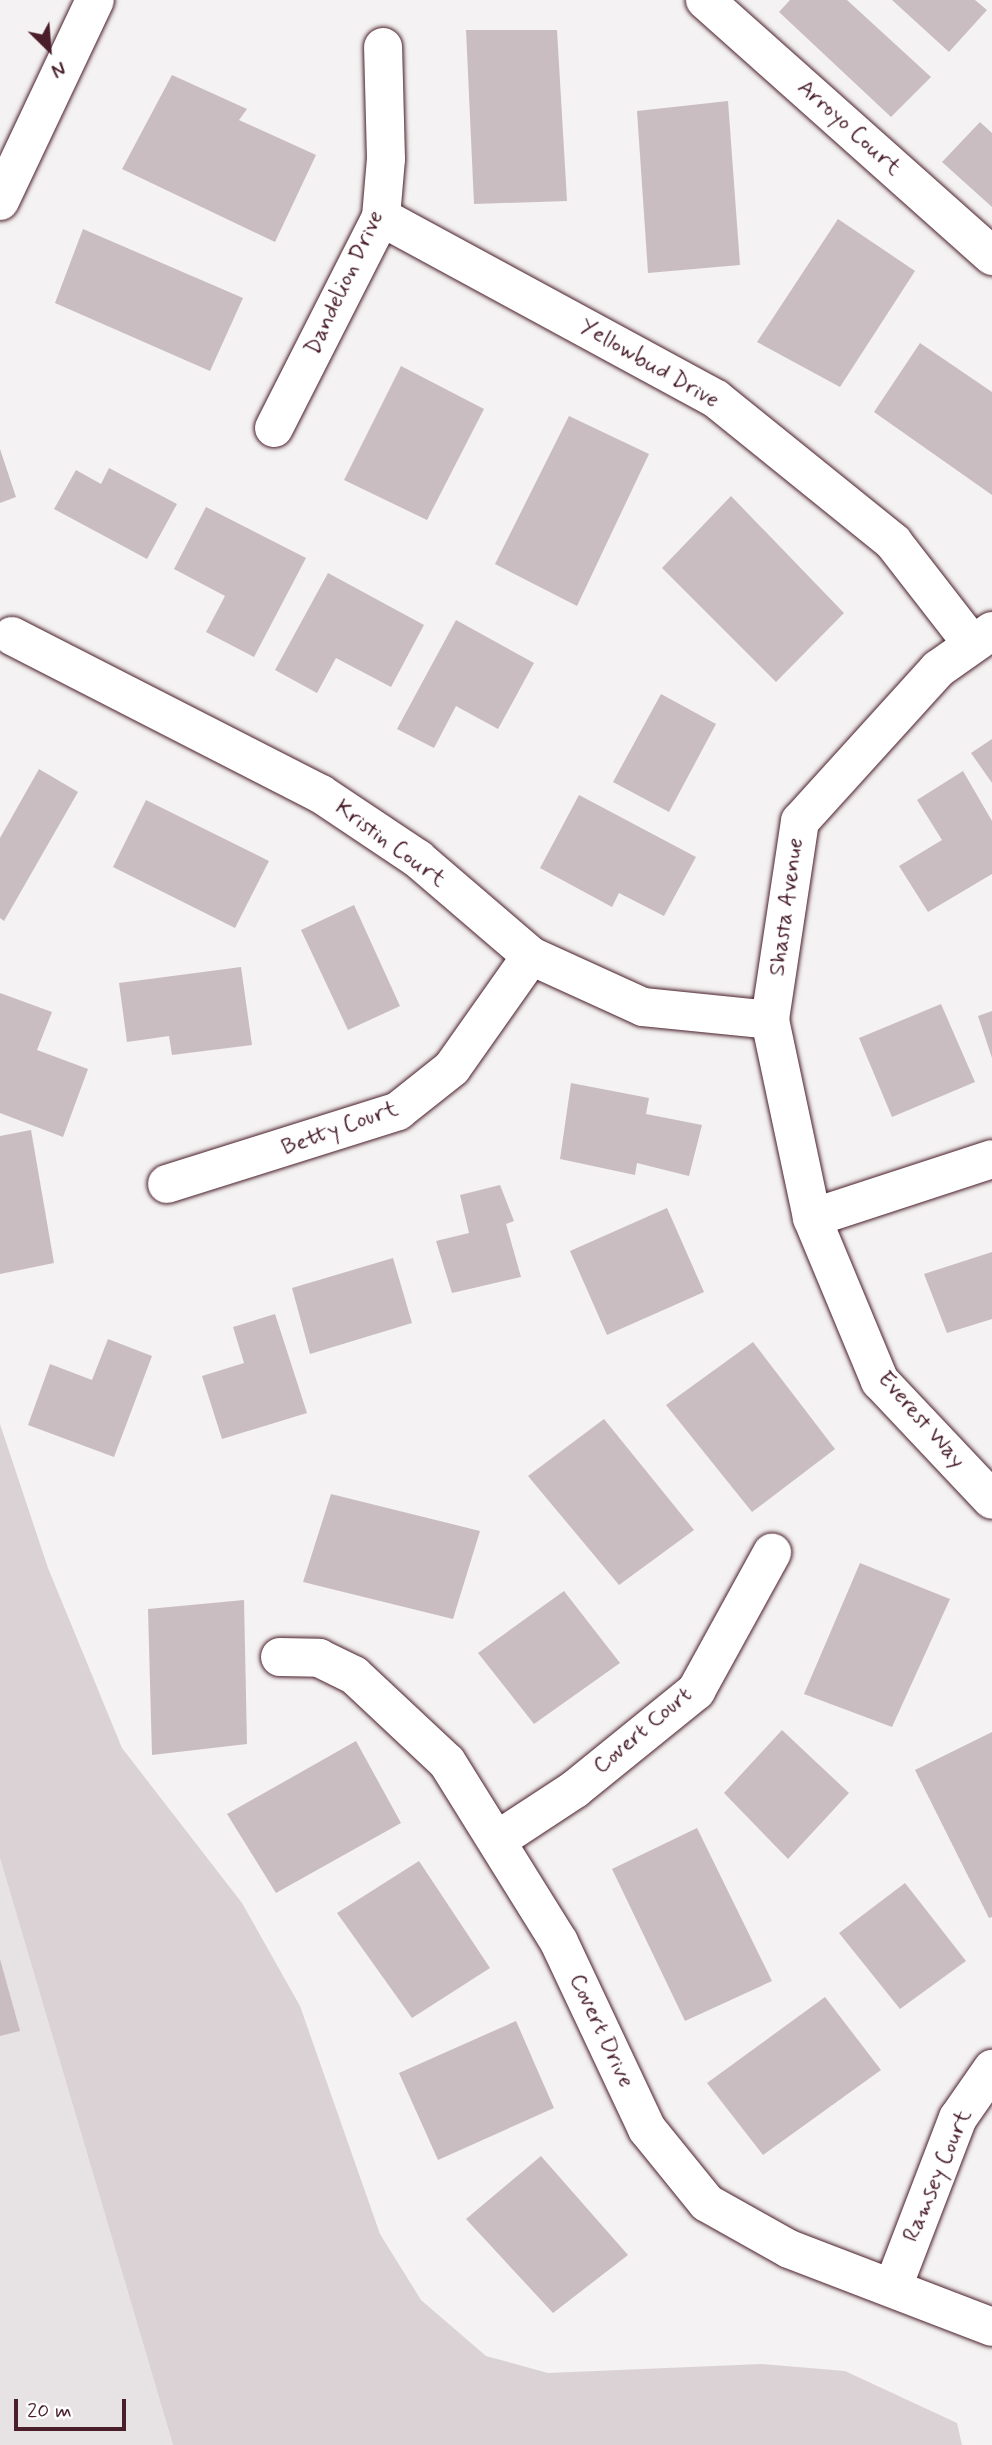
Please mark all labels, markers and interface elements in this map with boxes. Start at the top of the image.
north arrow [14,14,84,84]
text: N [47,54,69,82]
street label: Arroyo Court [793,76,905,180]
street label: Dandelion Drive [300,207,390,359]
street label: Yellowbud Drive [574,313,724,415]
street label: Kristin Court [331,796,449,892]
street label: Shasta Avenue [763,835,811,979]
street label: Betty Court [278,1095,402,1163]
street label: Everest Way [871,1366,971,1474]
street label: Covert Court [586,1680,700,1782]
street label: Covert Drive [563,1970,639,2092]
street label: Ramsey Court [898,2107,978,2245]
scale bar [18,2386,130,2430]
text: 20 m [27,2397,72,2425]

